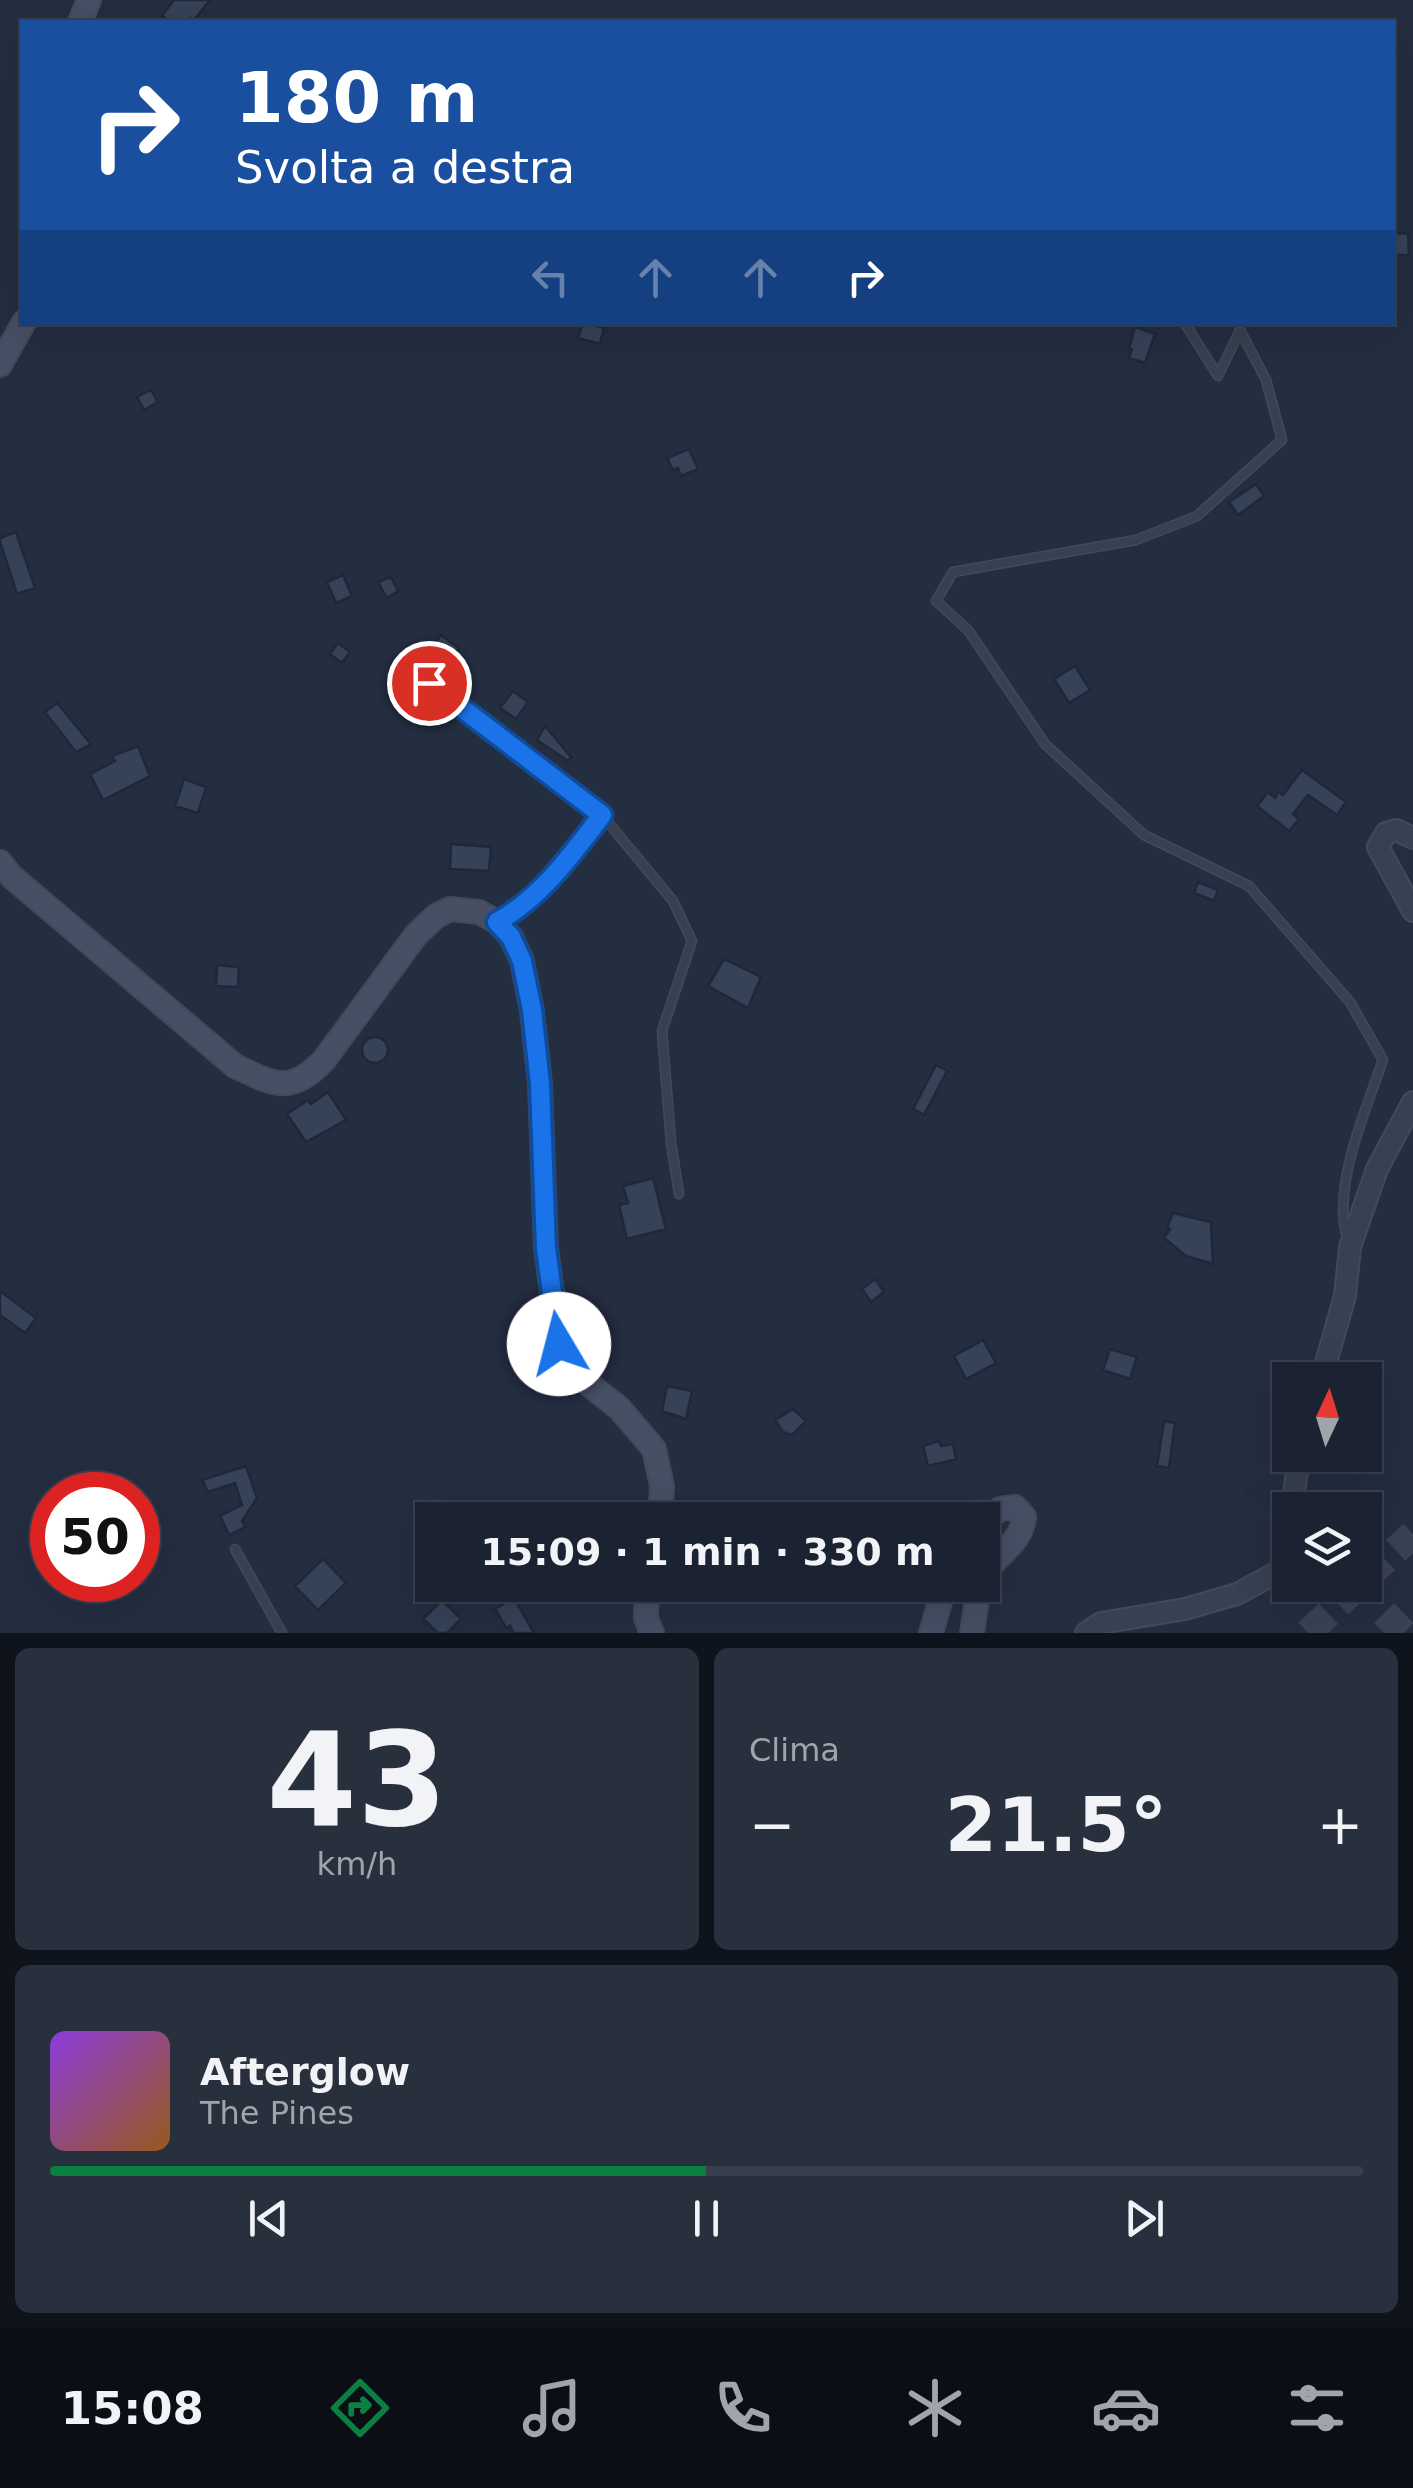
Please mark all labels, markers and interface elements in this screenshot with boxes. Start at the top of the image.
text: 180 m [235,57,478,139]
icon: right [70,60,200,190]
text: Svolta a destra [235,141,575,194]
icon: left [523,250,578,305]
icon: ahead [628,250,683,305]
icon: ahead [733,250,788,305]
icon: right [838,250,893,305]
pin [387,641,472,726]
icon: arrive [402,656,457,711]
position arrow [507,1292,611,1396]
north arrow [1272,1362,1382,1472]
map controls [1272,1362,1382,1602]
speed limit sign: 50 [30,1472,160,1602]
button: layers [1272,1492,1382,1602]
text: 15:09 · 1 min · 330 m [480,1530,935,1574]
text: 43 [267,1704,447,1856]
text: Clima [749,1731,840,1769]
text: 21.5° [945,1781,1167,1869]
text: − [749,1793,795,1857]
text: + [1317,1793,1363,1857]
text: km/h [317,1845,397,1883]
text: Afterglow [200,2050,410,2094]
text: The Pines [200,2094,354,2132]
icon: previous [241,2191,296,2246]
icon: pause [679,2191,734,2246]
icon: next [1117,2191,1172,2246]
icon: directions [325,2373,395,2443]
icon: music [517,2373,587,2443]
icon: phone [708,2373,778,2443]
icon: climate [900,2373,970,2443]
icon: car [1091,2373,1161,2443]
icon: filters [1282,2373,1352,2443]
text: 15:08 [61,2382,204,2435]

